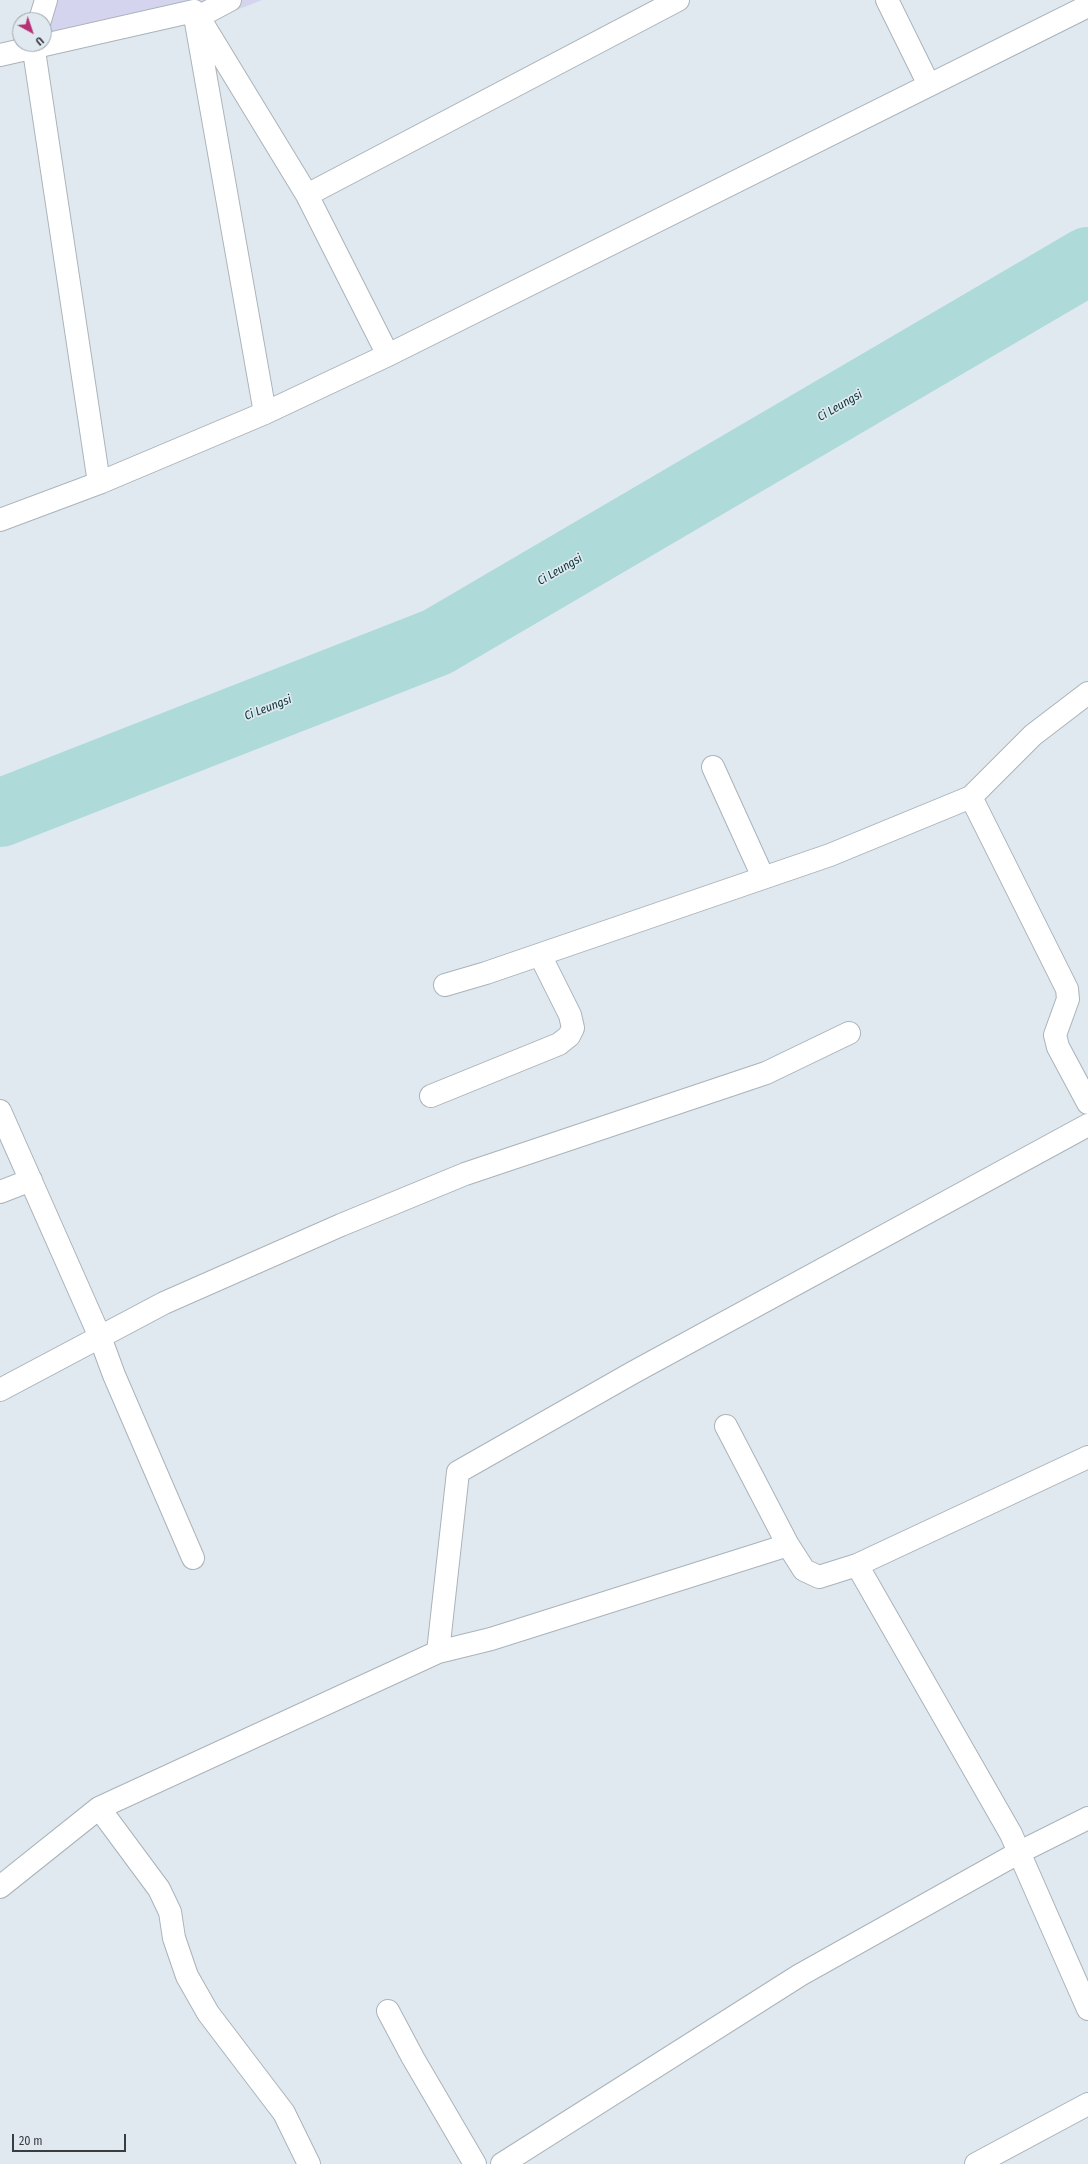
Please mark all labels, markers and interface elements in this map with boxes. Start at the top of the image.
north arrow [12,12,52,52]
text: U [33,34,46,48]
water label: Ci Leungsi [815,387,865,425]
water label: Ci Leungsi [535,551,585,589]
water label: Ci Leungsi [242,692,294,724]
scale bar [14,2126,128,2152]
text: 20 m [19,2134,43,2148]

